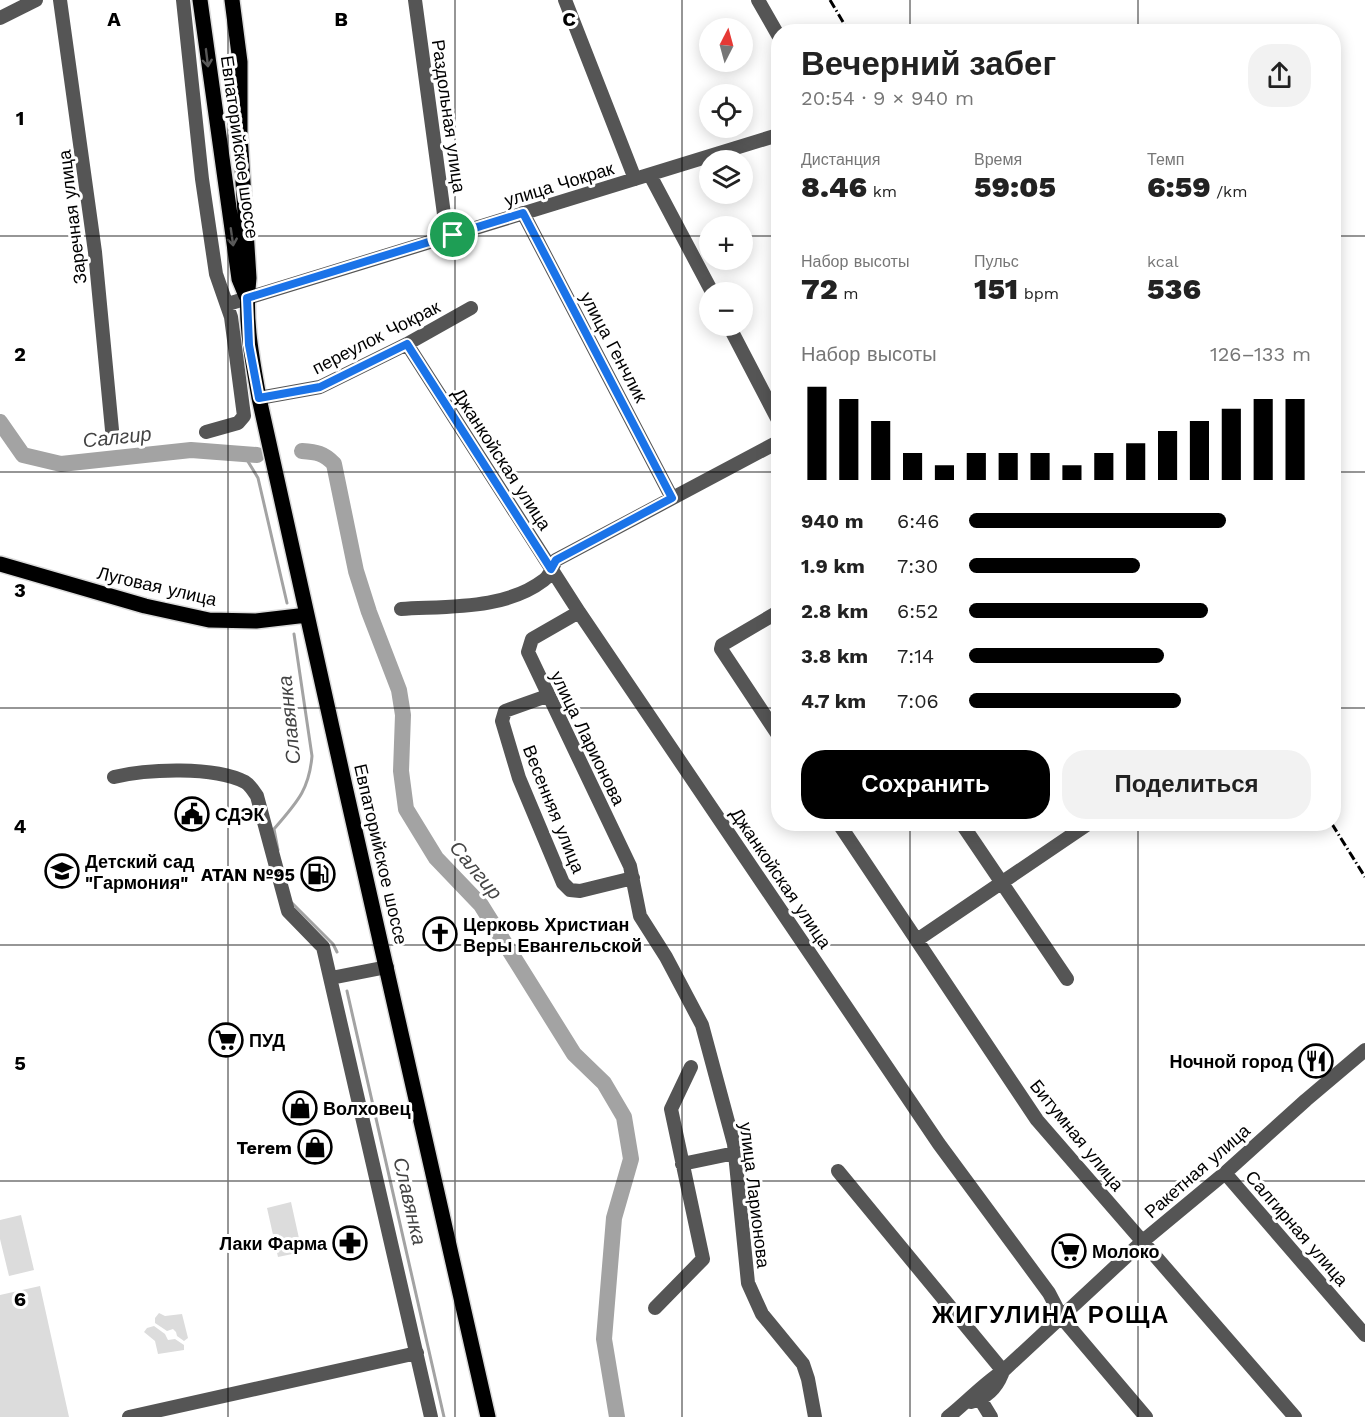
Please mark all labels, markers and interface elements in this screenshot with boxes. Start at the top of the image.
text: A [107,7,121,31]
text: B [334,7,348,31]
text: C [562,7,576,31]
north arrow [699,18,753,72]
map controls [699,18,753,336]
street label: Раздольная улица [428,38,470,195]
text: Вечерний забег [801,44,1056,83]
button: share [1248,44,1311,107]
one-way arrow [202,48,213,67]
street label: Евпаторийское шоссе [217,54,263,240]
button: locate [699,84,753,138]
text: 20:54 · 9 × 940 m [801,86,974,110]
text: 1 [16,106,24,130]
street label: Заречная улица [53,148,91,285]
button: layers [699,150,753,204]
text: Дистанция [801,150,880,169]
text: Время [974,150,1022,169]
text: Темп [1147,150,1184,169]
street label: улица Чокрак [502,157,616,211]
text: 8.46 [801,169,867,204]
text: 59:05 [974,169,1056,204]
text: 6:59 [1147,169,1211,204]
text: km [867,182,897,201]
text: /km [1211,182,1247,201]
pin [427,209,478,260]
button: + [699,216,753,270]
icon: arrive [436,218,469,251]
one-way arrow [227,226,238,246]
text: Набор высоты [801,252,909,271]
text: Пульс [974,252,1019,271]
text: kcal [1147,252,1179,271]
text: 72 [801,271,838,306]
text: 151 [974,271,1018,306]
text: 536 [1147,271,1201,306]
button: − [699,282,753,336]
text: m [838,284,859,303]
text: bpm [1018,284,1059,303]
street label: улица Генчлик [576,288,652,406]
street label: переулок Чокрак [309,296,444,378]
text: 2 [14,342,26,366]
text: Набор высоты [801,342,937,366]
text: 126–133 m [1210,342,1311,366]
street label: Джанкойская улица [448,384,556,535]
water label: Салгир [81,421,153,453]
text: 940 m [801,509,864,533]
text: 6:46 [897,509,939,533]
text: 1.9 km [801,554,865,578]
text: 7:30 [897,554,938,578]
street label: Луговая улица [95,562,220,610]
text: 3 [14,578,26,602]
text: 2.8 km [801,599,868,623]
text: 6:52 [897,599,938,623]
text: 3.8 km [801,644,868,668]
text: 7:14 [897,644,934,668]
street label: улица Ларионова [546,667,630,809]
water label: Славянка [272,674,306,766]
text: 4.7 km [801,689,866,713]
text: 7:06 [897,689,939,713]
street label: Весенняя улица [519,742,590,877]
button: Сохранить [801,750,1050,819]
button: Поделиться [1062,750,1311,819]
street label: Евпаторийское шоссе [350,762,412,946]
public building icon: СДЭК [174,796,210,832]
place label: СДЭК [215,804,265,825]
street label: Джанкойская улица [726,804,836,953]
text: 4 [14,814,27,838]
water label: Салгир [445,836,507,904]
place label: Детский сад "Гармония" [85,851,195,893]
school or university icon: Детский сад "Гармония" [44,853,80,889]
fuel station icon: ATAN №95 [300,856,336,892]
place label: ATAN №95 [201,864,295,885]
place label: Церковь Христиан Веры Евангельской [463,914,642,956]
church icon: Церковь Христиан Веры Евангельской [422,916,458,952]
supermarket icon: ПУД [208,1022,244,1058]
place label: ПУД [249,1030,285,1051]
restaurant icon: Ночной город [1298,1043,1334,1079]
text: 5 [14,1051,26,1075]
place label: Ночной город [1169,1051,1294,1072]
street label: Битумная улица [1026,1075,1129,1196]
shop icon: Волховец [282,1090,318,1126]
place label: Волховец [323,1098,410,1119]
street label: Ракетная улица [1140,1119,1255,1222]
street label: улица Ларионова [736,1121,774,1270]
shop icon: Terem [297,1129,333,1165]
place label: Terem [236,1137,292,1158]
water label: Славянка [388,1155,432,1247]
street label: Салгирная улица [1241,1166,1353,1291]
pharmacy icon: Лаки Фарма [332,1225,368,1261]
place label: Лаки Фарма [219,1233,328,1254]
supermarket icon: Молоко [1051,1233,1087,1269]
place label: Молоко [1092,1241,1160,1262]
text: 6 [14,1287,26,1311]
district label: ЖИГУЛИНА РОЩА [931,1301,1170,1329]

